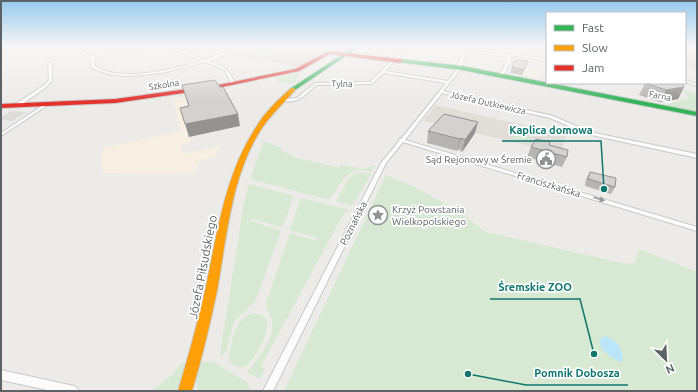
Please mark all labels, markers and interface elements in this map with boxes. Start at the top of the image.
legend [546,12,686,84]
text: Fast [582,21,604,34]
text: Slow [582,41,608,54]
text: Jam [582,61,604,74]
street label: Szkolna [148,78,180,92]
street label: Tylna [331,79,353,89]
street label: Józefa Dutkiewicza [449,89,527,117]
street label: Farna [648,89,672,103]
callout: Kaplica domowa [502,118,601,141]
text: Kaplica domowa [509,124,593,136]
public building icon: Sąd Rejonowy w Śremie [535,148,557,170]
place label: Sąd Rejonowy w Śremie [426,153,532,165]
street label: Franciszkańska [516,170,582,199]
one-way arrow [594,196,606,202]
street label: Poznańska [338,200,369,247]
place icon: Krzyż Powstania Wielkopolskiego [367,204,389,226]
place label: Krzyż Powstania Wielkopolskiego [392,204,466,227]
street label: Józefa Piłsudskiego [186,214,219,320]
callout: Śremskie ZOO [490,276,580,299]
text: Śremskie ZOO [498,280,572,293]
north arrow [646,340,686,380]
callout: Pomnik Dobosza [526,362,628,385]
text: N [664,362,676,376]
text: Pomnik Dobosza [534,367,620,379]

